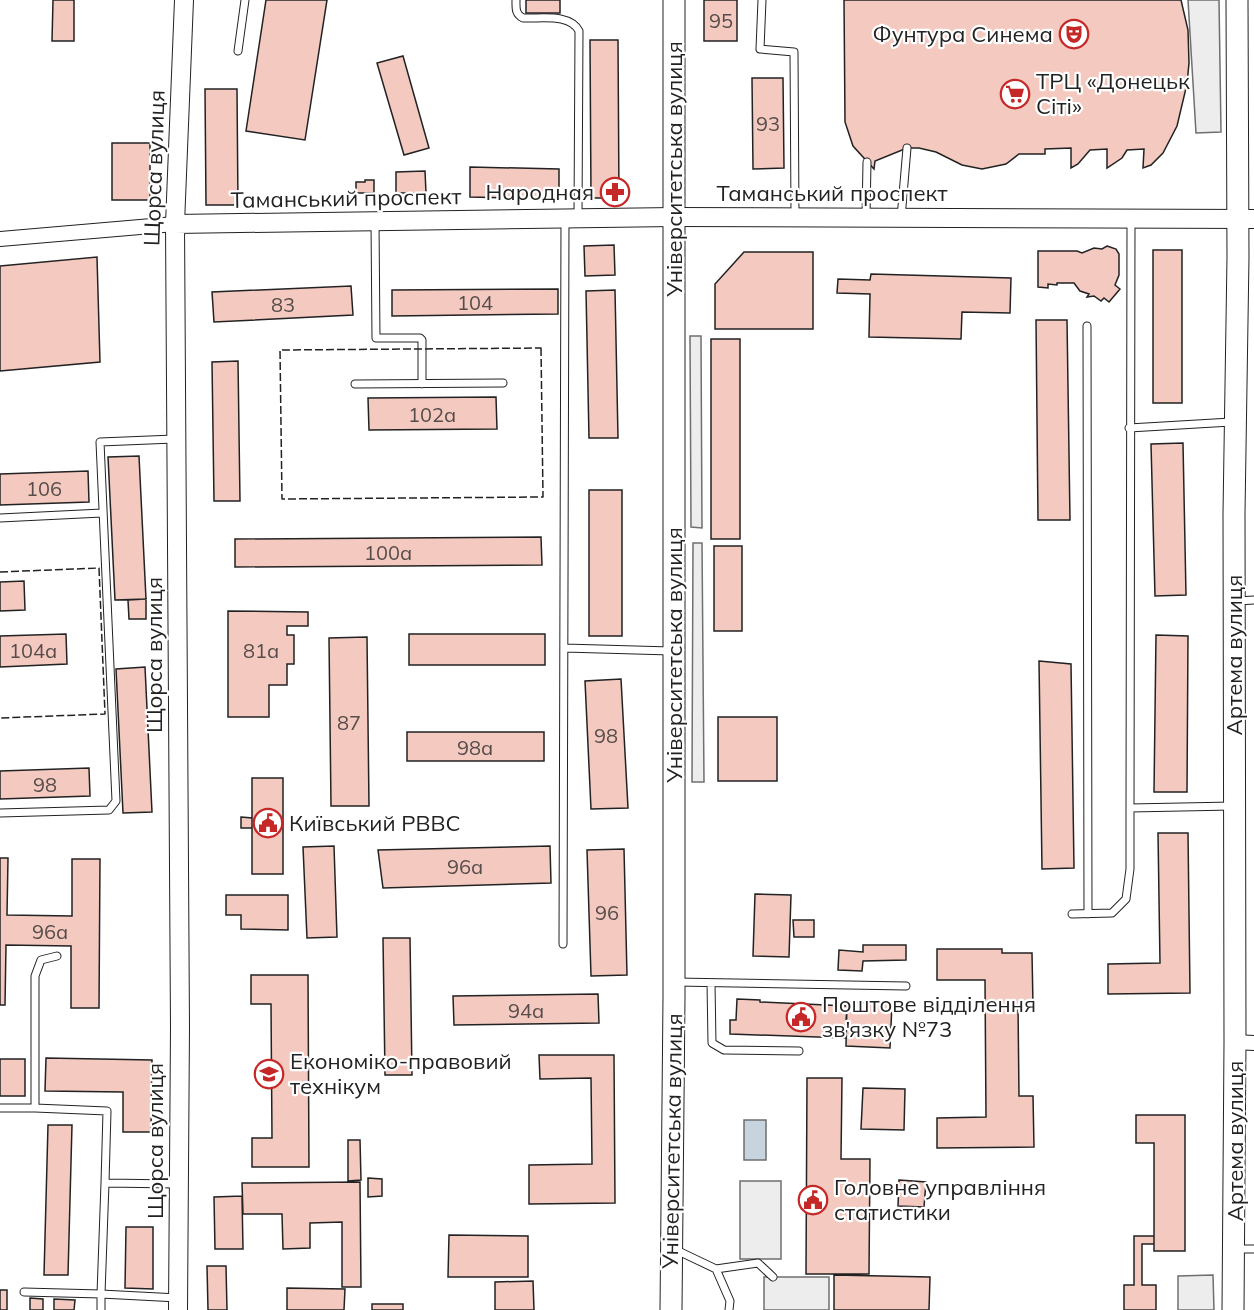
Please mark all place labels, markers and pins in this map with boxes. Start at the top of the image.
theatre icon: Фунтура Синема [1058,18,1090,50]
place label: Фунтура Синема [873,20,1053,48]
place label: ТРЦ «Донецьк Сіті» [1036,67,1190,120]
supermarket icon: ТРЦ «Донецьк Сіті» [999,78,1031,110]
pharmacy icon: Народная [599,176,631,208]
place label: Народная [485,178,594,206]
public building icon: Київський РВВС [252,807,284,839]
place label: Київський РВВС [289,809,461,837]
place label: Поштове відділення зв'язку №73 [822,990,1036,1043]
public building icon: Поштове відділення зв'язку №73 [785,1001,817,1033]
place label: Економіко-правовий технікум [290,1047,512,1100]
school or university icon: Економіко-правовий технікум [253,1058,285,1090]
place label: Головне управління статистики [834,1173,1046,1226]
public building icon: Головне управління статистики [797,1184,829,1216]

